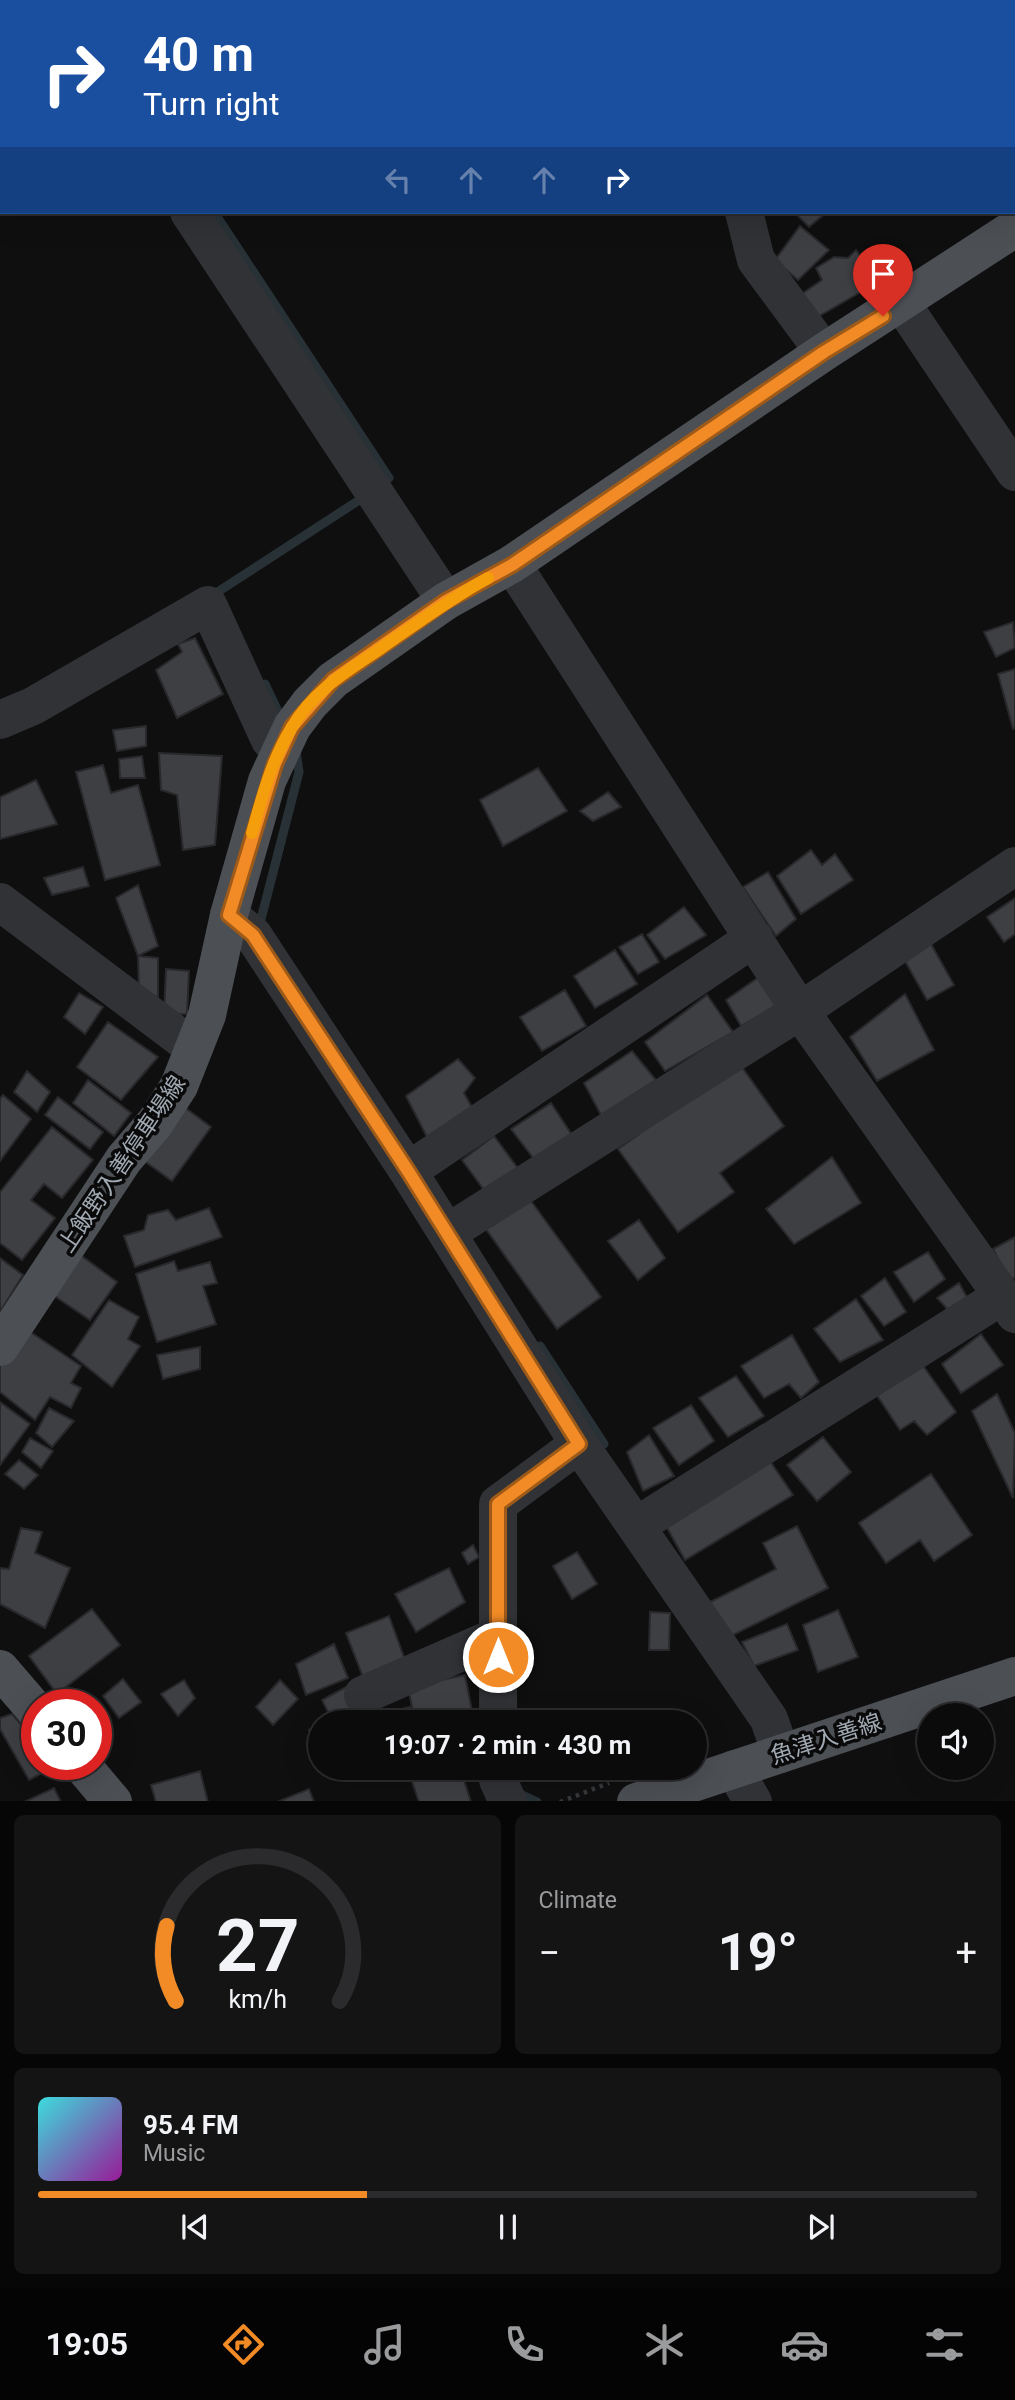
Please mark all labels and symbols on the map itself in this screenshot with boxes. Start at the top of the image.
pin [853,244,913,316]
street label: 上飯野入善停車場線 [53,1071,191,1257]
position arrow [461,1620,535,1694]
speed limit sign: 30 [21,1689,112,1780]
street label: 魚津入善線 [767,1708,885,1770]

